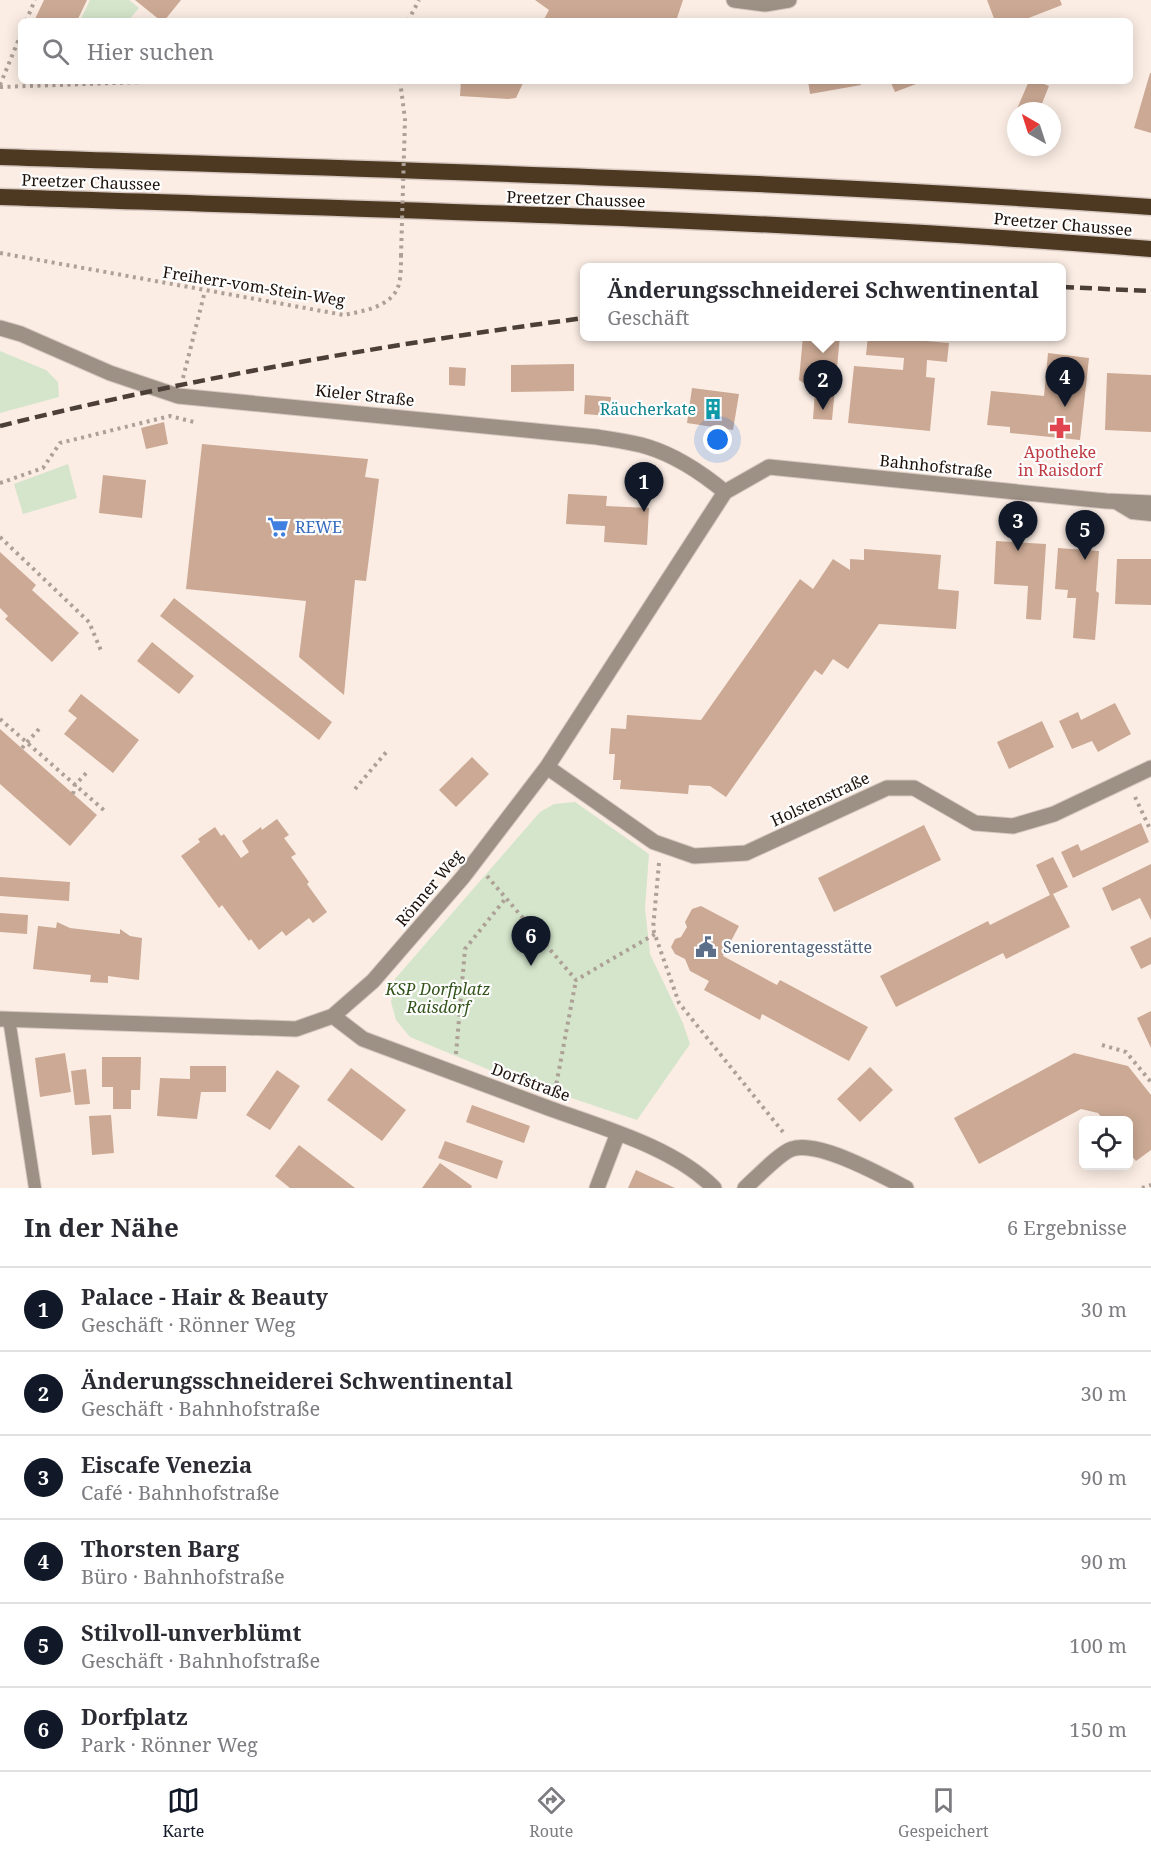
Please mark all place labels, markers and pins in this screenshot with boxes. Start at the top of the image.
pin: 4 [1046,358,1084,407]
pin: 2 [804,360,842,410]
building icon: Räucherkate [701,397,725,421]
place label: Räucherkate [600,398,696,420]
pharmacy icon: Apotheke in Raisdorf [1048,416,1072,440]
place label: Apotheke in Raisdorf [1018,441,1104,481]
pin: 1 [624,462,664,512]
pin: 3 [998,502,1038,551]
pin: 5 [1066,510,1104,560]
supermarket icon: REWE [266,515,290,539]
place label: REWE [295,516,342,538]
pin: 6 [512,916,550,966]
public building icon: Seniorentagesstätte [694,935,718,959]
place label: Seniorentagesstätte [723,936,872,958]

